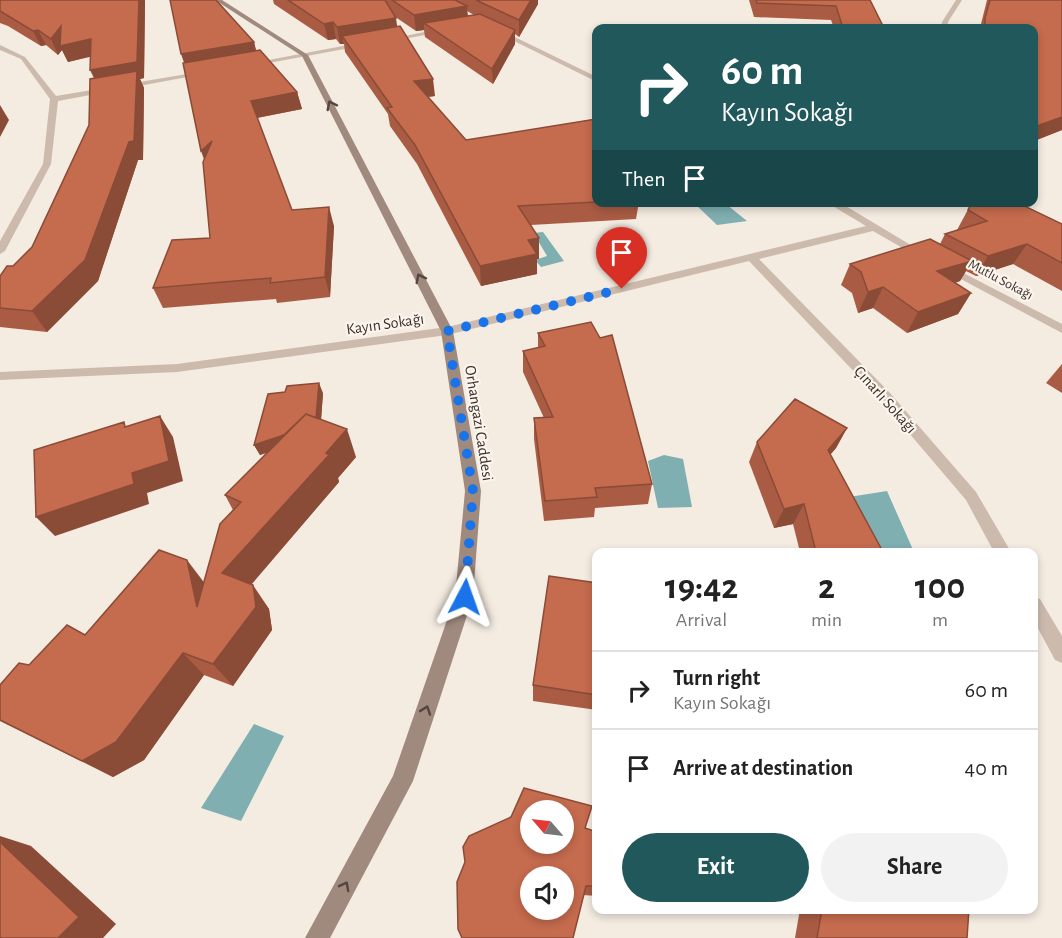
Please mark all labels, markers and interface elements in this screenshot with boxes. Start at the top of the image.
icon: right [622,48,700,126]
text: 60 m [721,50,803,92]
text: Kayın Sokağı [721,99,853,126]
one-way arrow [326,100,338,111]
icon: arrive [678,162,711,195]
text: Then [622,168,666,190]
pin [596,227,647,289]
icon: arrive [605,236,638,269]
street label: Mutlu Sokağı [966,257,1035,303]
one-way arrow [416,274,427,284]
street label: Kayın Sokağı [345,311,425,338]
street label: Çınarlı Sokağı [851,363,919,436]
street label: Orhangazi Caddesi [462,364,496,482]
position arrow [433,565,497,629]
text: 19:42 [665,569,738,605]
text: 2 [818,569,835,605]
text: 100 [915,569,965,605]
text: Arrival [676,610,727,630]
text: min [811,610,842,630]
text: m [932,610,948,630]
text: Turn right [673,667,760,689]
icon: right [622,674,655,707]
text: 60 m [965,679,1008,701]
text: Kayın Sokağı [673,693,771,713]
one-way arrow [419,705,431,716]
icon: arrive [622,752,655,785]
text: Arrive at destination [673,757,853,779]
text: 40 m [965,757,1008,779]
north arrow [520,800,574,854]
map controls [520,800,574,920]
button: Exit [622,833,809,902]
button: Share [821,833,1008,902]
button: sound [520,866,574,920]
one-way arrow [338,882,349,893]

